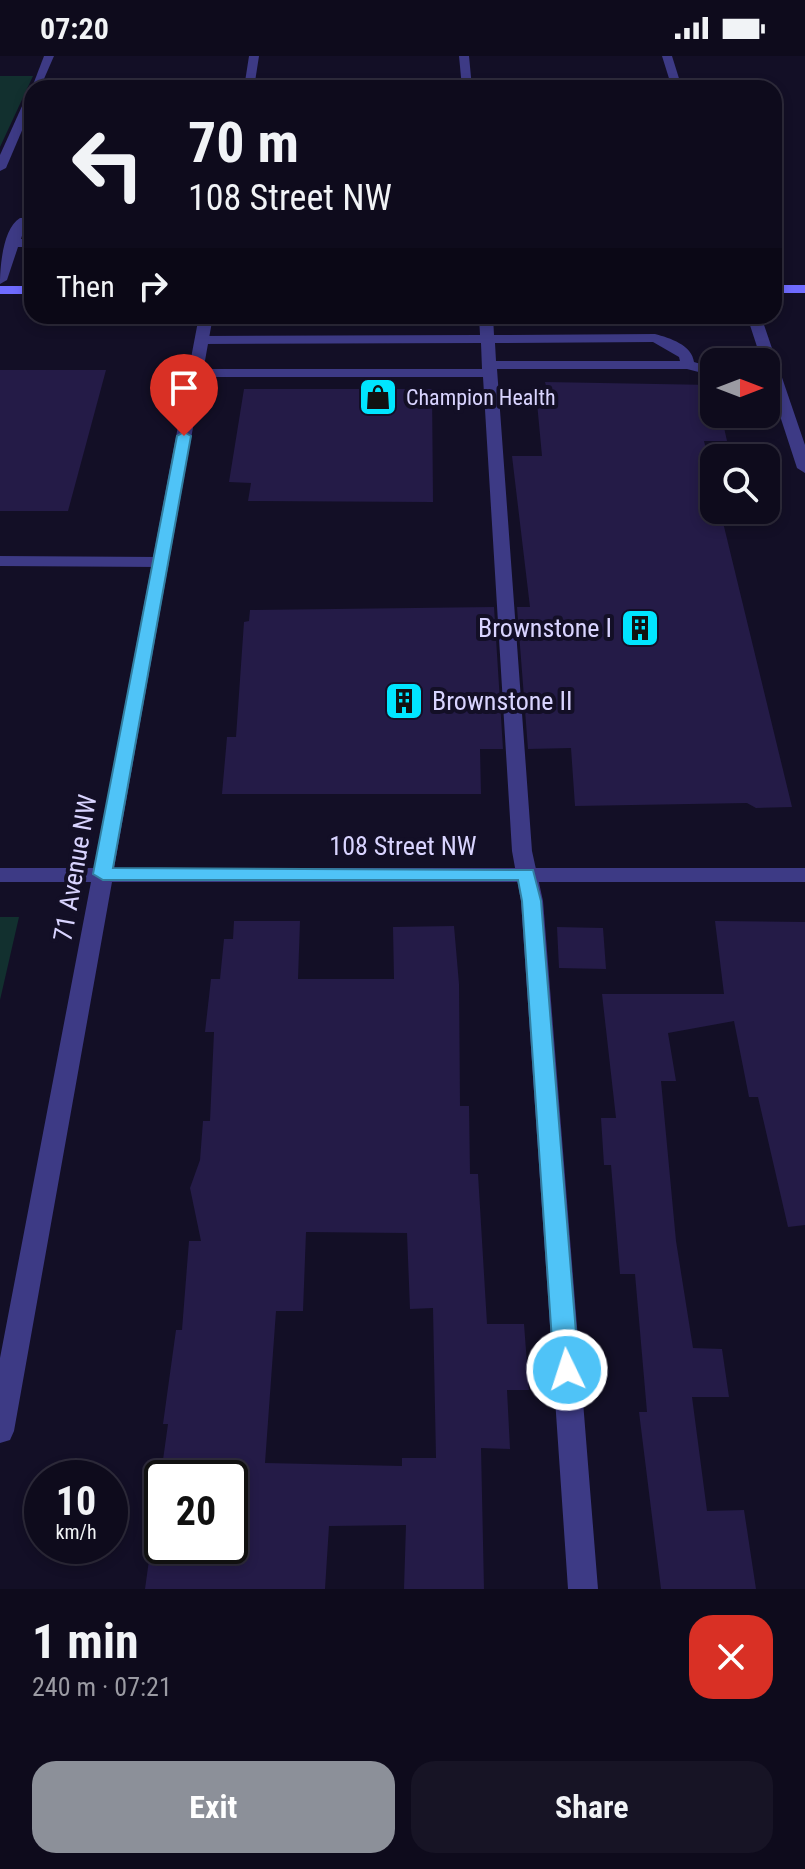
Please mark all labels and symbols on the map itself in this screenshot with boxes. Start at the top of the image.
north arrow [700,348,780,428]
pin [150,354,218,436]
shop icon: Champion Health [357,376,399,418]
place label: Champion Health [406,385,556,410]
building icon: Brownstone I [619,607,661,649]
place label: Brownstone I [478,613,612,643]
building icon: Brownstone II [383,680,425,722]
place label: Brownstone II [432,686,573,716]
street label: 71 Avenue NW [47,792,103,944]
street label: 108 Street NW [329,831,477,861]
position arrow [525,1328,609,1412]
speed limit sign: 20 [144,1460,248,1564]

